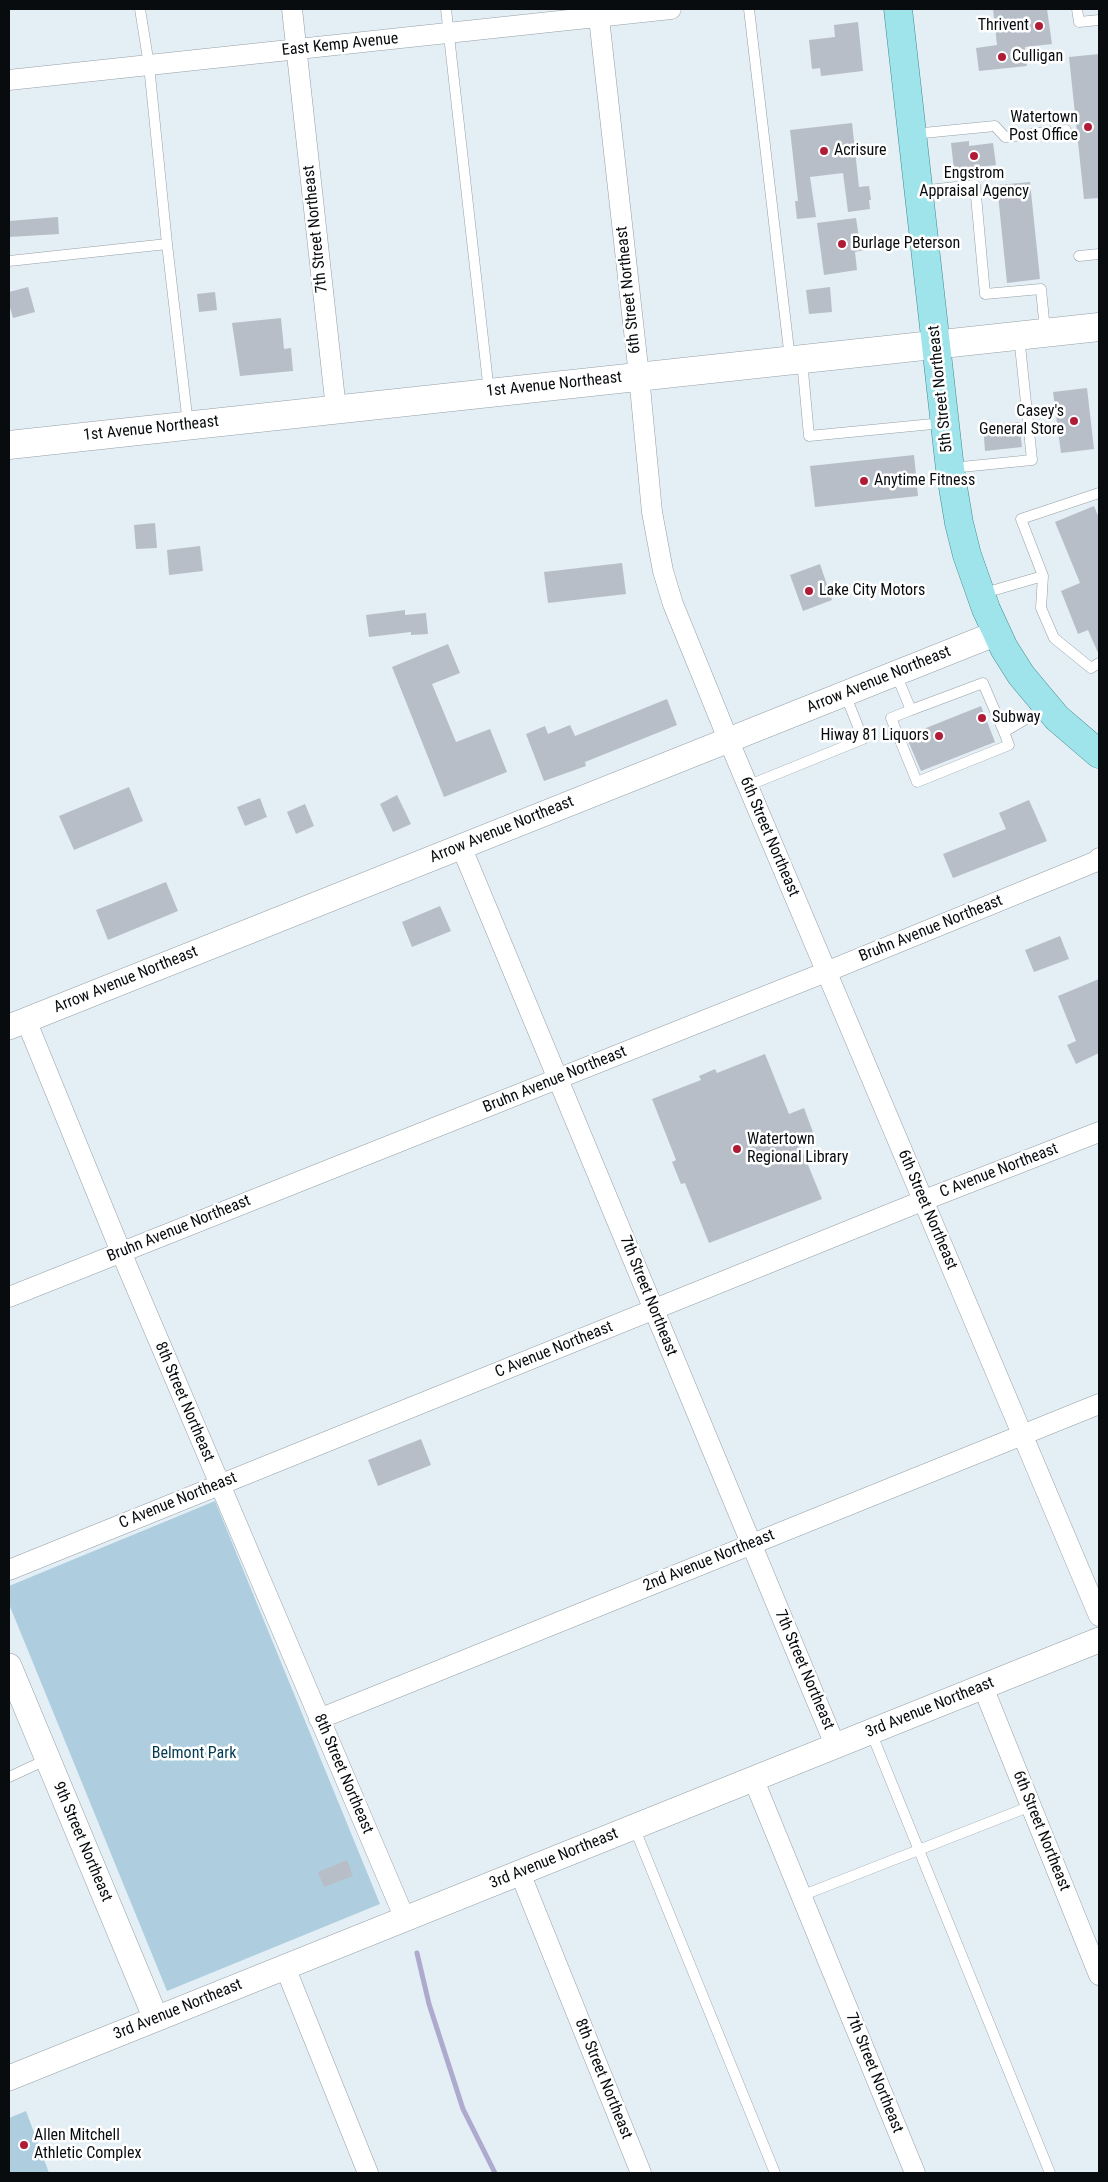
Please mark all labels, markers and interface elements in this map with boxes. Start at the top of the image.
place label: Thrivent [978,16,1029,36]
marker: Thrivent [1033,20,1045,32]
street label: East Kemp Avenue [281,29,399,61]
place label: Culligan [1012,47,1063,67]
marker: Culligan [996,51,1008,63]
place label: Watertown Post Office [1009,108,1078,146]
marker: Watertown Post Office [1082,121,1094,133]
place label: Acrisure [834,141,886,161]
marker: Acrisure [818,145,830,157]
marker: Engstrom Appraisal Agency [968,150,980,162]
street label: 7th Street Northeast [300,164,332,294]
place label: Engstrom Appraisal Agency [919,164,1029,202]
street label: 6th Street Northeast [613,225,645,355]
place label: Burlage Peterson [852,234,960,254]
marker: Burlage Peterson [836,238,848,250]
street label: 5th Street Northeast [925,324,957,454]
street label: 1st Avenue Northeast [485,368,623,402]
place label: Casey's General Store [979,402,1064,440]
street label: 1st Avenue Northeast [82,412,220,446]
marker: Casey's General Store [1068,415,1080,427]
place label: Anytime Fitness [874,471,975,491]
marker: Anytime Fitness [858,475,870,487]
place label: Lake City Motors [819,581,925,601]
marker: Lake City Motors [803,585,815,597]
street label: Arrow Avenue Northeast [804,642,954,718]
place label: Subway [992,708,1041,728]
marker: Subway [976,712,988,724]
place label: Hiway 81 Liquors [820,726,929,746]
marker: Hiway 81 Liquors [933,730,945,742]
street label: 6th Street Northeast [735,774,803,900]
street label: Arrow Avenue Northeast [427,792,577,868]
street label: Bruhn Avenue Northeast [856,891,1006,967]
street label: Arrow Avenue Northeast [51,942,201,1018]
street label: Bruhn Avenue Northeast [480,1042,630,1118]
place label: Watertown Regional Library [747,1130,848,1168]
street label: C Avenue Northeast [937,1140,1061,1202]
marker: Watertown Regional Library [731,1143,743,1155]
street label: 6th Street Northeast [893,1147,961,1273]
street label: Bruhn Avenue Northeast [104,1191,254,1267]
street label: 7th Street Northeast [615,1233,681,1359]
street label: C Avenue Northeast [492,1318,616,1382]
street label: 8th Street Northeast [150,1339,218,1465]
street label: C Avenue Northeast [116,1469,240,1533]
street label: 2nd Avenue Northeast [641,1526,777,1596]
street label: 7th Street Northeast [770,1607,838,1733]
street label: 3rd Avenue Northeast [863,1673,997,1743]
street label: 8th Street Northeast [309,1711,377,1837]
park label: Belmont Park [152,1744,236,1764]
street label: 6th Street Northeast [1008,1768,1074,1894]
street label: 9th Street Northeast [48,1779,116,1905]
street label: 3rd Avenue Northeast [487,1824,621,1894]
street label: 3rd Avenue Northeast [111,1975,245,2045]
street label: 7th Street Northeast [841,2010,907,2136]
street label: 8th Street Northeast [570,2016,636,2142]
place label: Allen Mitchell Athletic Complex [34,2126,141,2164]
marker: Allen Mitchell Athletic Complex [18,2139,30,2151]

